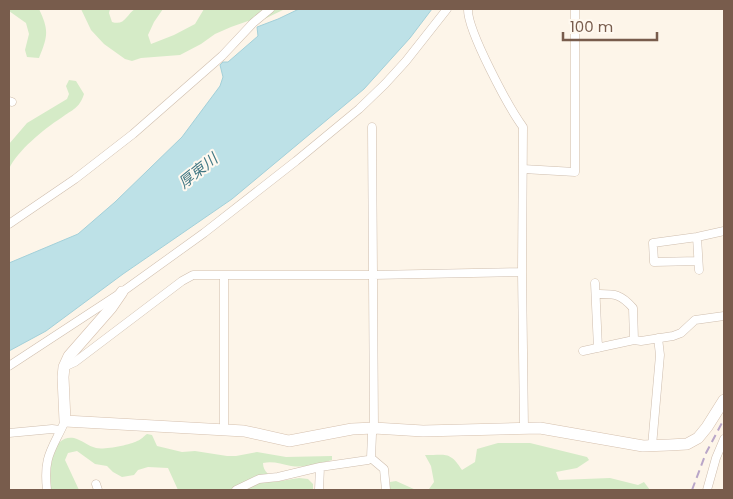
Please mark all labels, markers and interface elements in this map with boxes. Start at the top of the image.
scale bar [563,10,657,42]
text: 100 m [570,16,613,37]
water label: 厚東川 [174,147,223,193]

